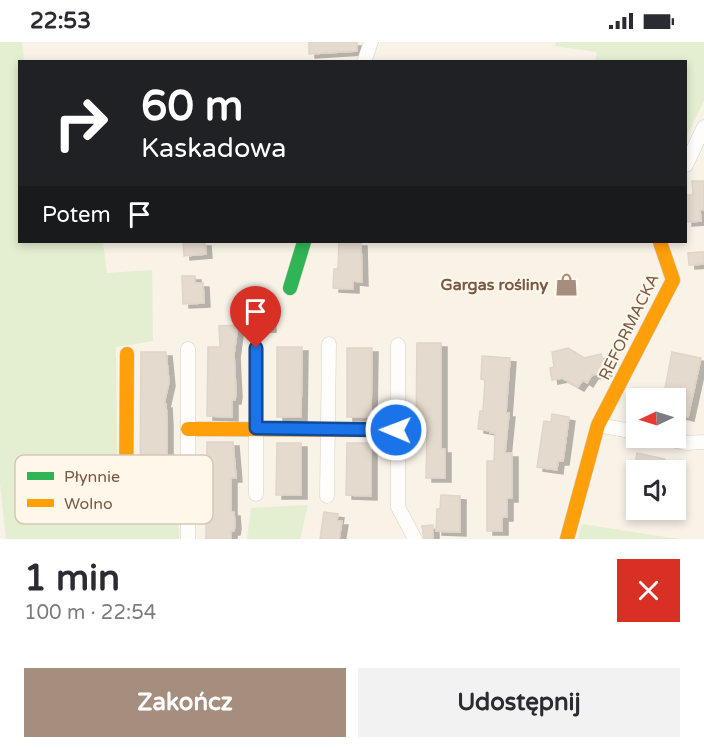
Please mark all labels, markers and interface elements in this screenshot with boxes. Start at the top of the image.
text: 22:53 [30,8,91,34]
text: 60 m [141,81,243,132]
icon: right [42,84,120,162]
text: Kaskadowa [141,132,287,165]
icon: arrive [123,198,156,231]
text: Potem [42,202,111,228]
street label: REFORMACKA [595,270,663,384]
shop icon: Gargas rośliny [553,272,579,298]
place label: Gargas rośliny [441,275,548,295]
pin [230,286,281,348]
icon: arrive [239,295,272,328]
north arrow [626,388,686,448]
map controls [626,388,686,520]
position arrow [364,398,428,462]
legend [15,455,213,524]
button: sound [626,460,686,520]
text: Płynnie [64,467,120,487]
text: Wolno [64,494,113,514]
text: 1 min [24,557,120,600]
button: close [617,559,680,622]
text: 100 m · 22:54 [24,601,156,625]
button: Zakończ [24,668,346,737]
button: Udostępnij [358,668,680,737]

